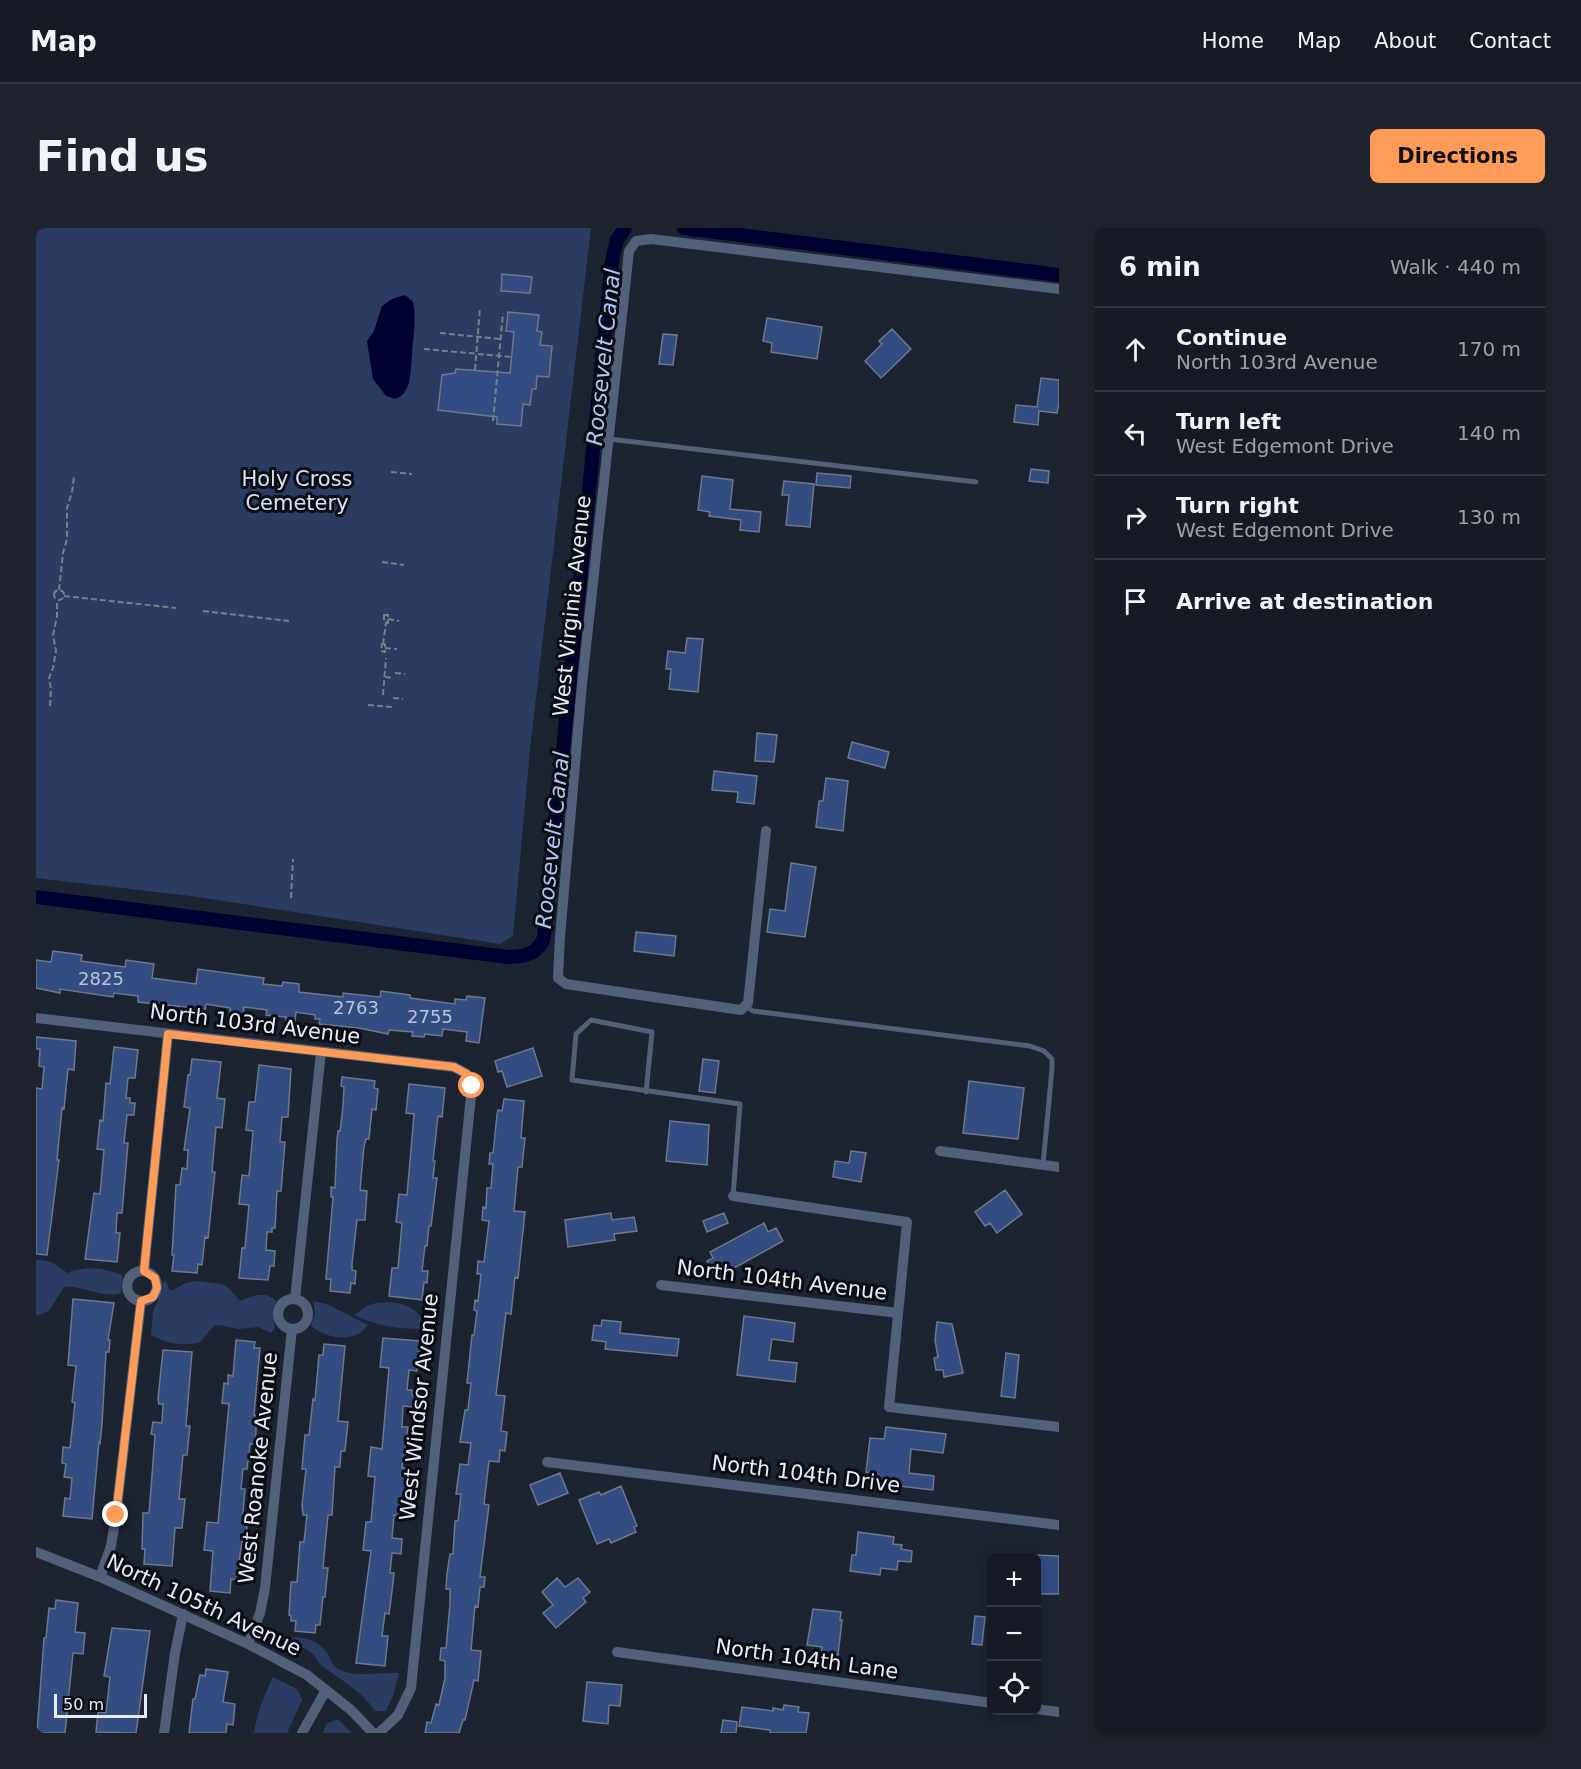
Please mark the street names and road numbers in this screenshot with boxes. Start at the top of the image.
street label: West Virginia Avenue [548,494,596,718]
street label: North 103rd Avenue [148,999,362,1049]
street label: North 104th Avenue [675,1255,889,1305]
street label: West Windsor Avenue [395,1292,443,1522]
street label: West Roanoke Avenue [234,1351,282,1585]
street label: North 104th Drive [710,1451,902,1497]
street label: North 105th Avenue [103,1549,305,1661]
street label: North 104th Lane [714,1634,900,1684]

